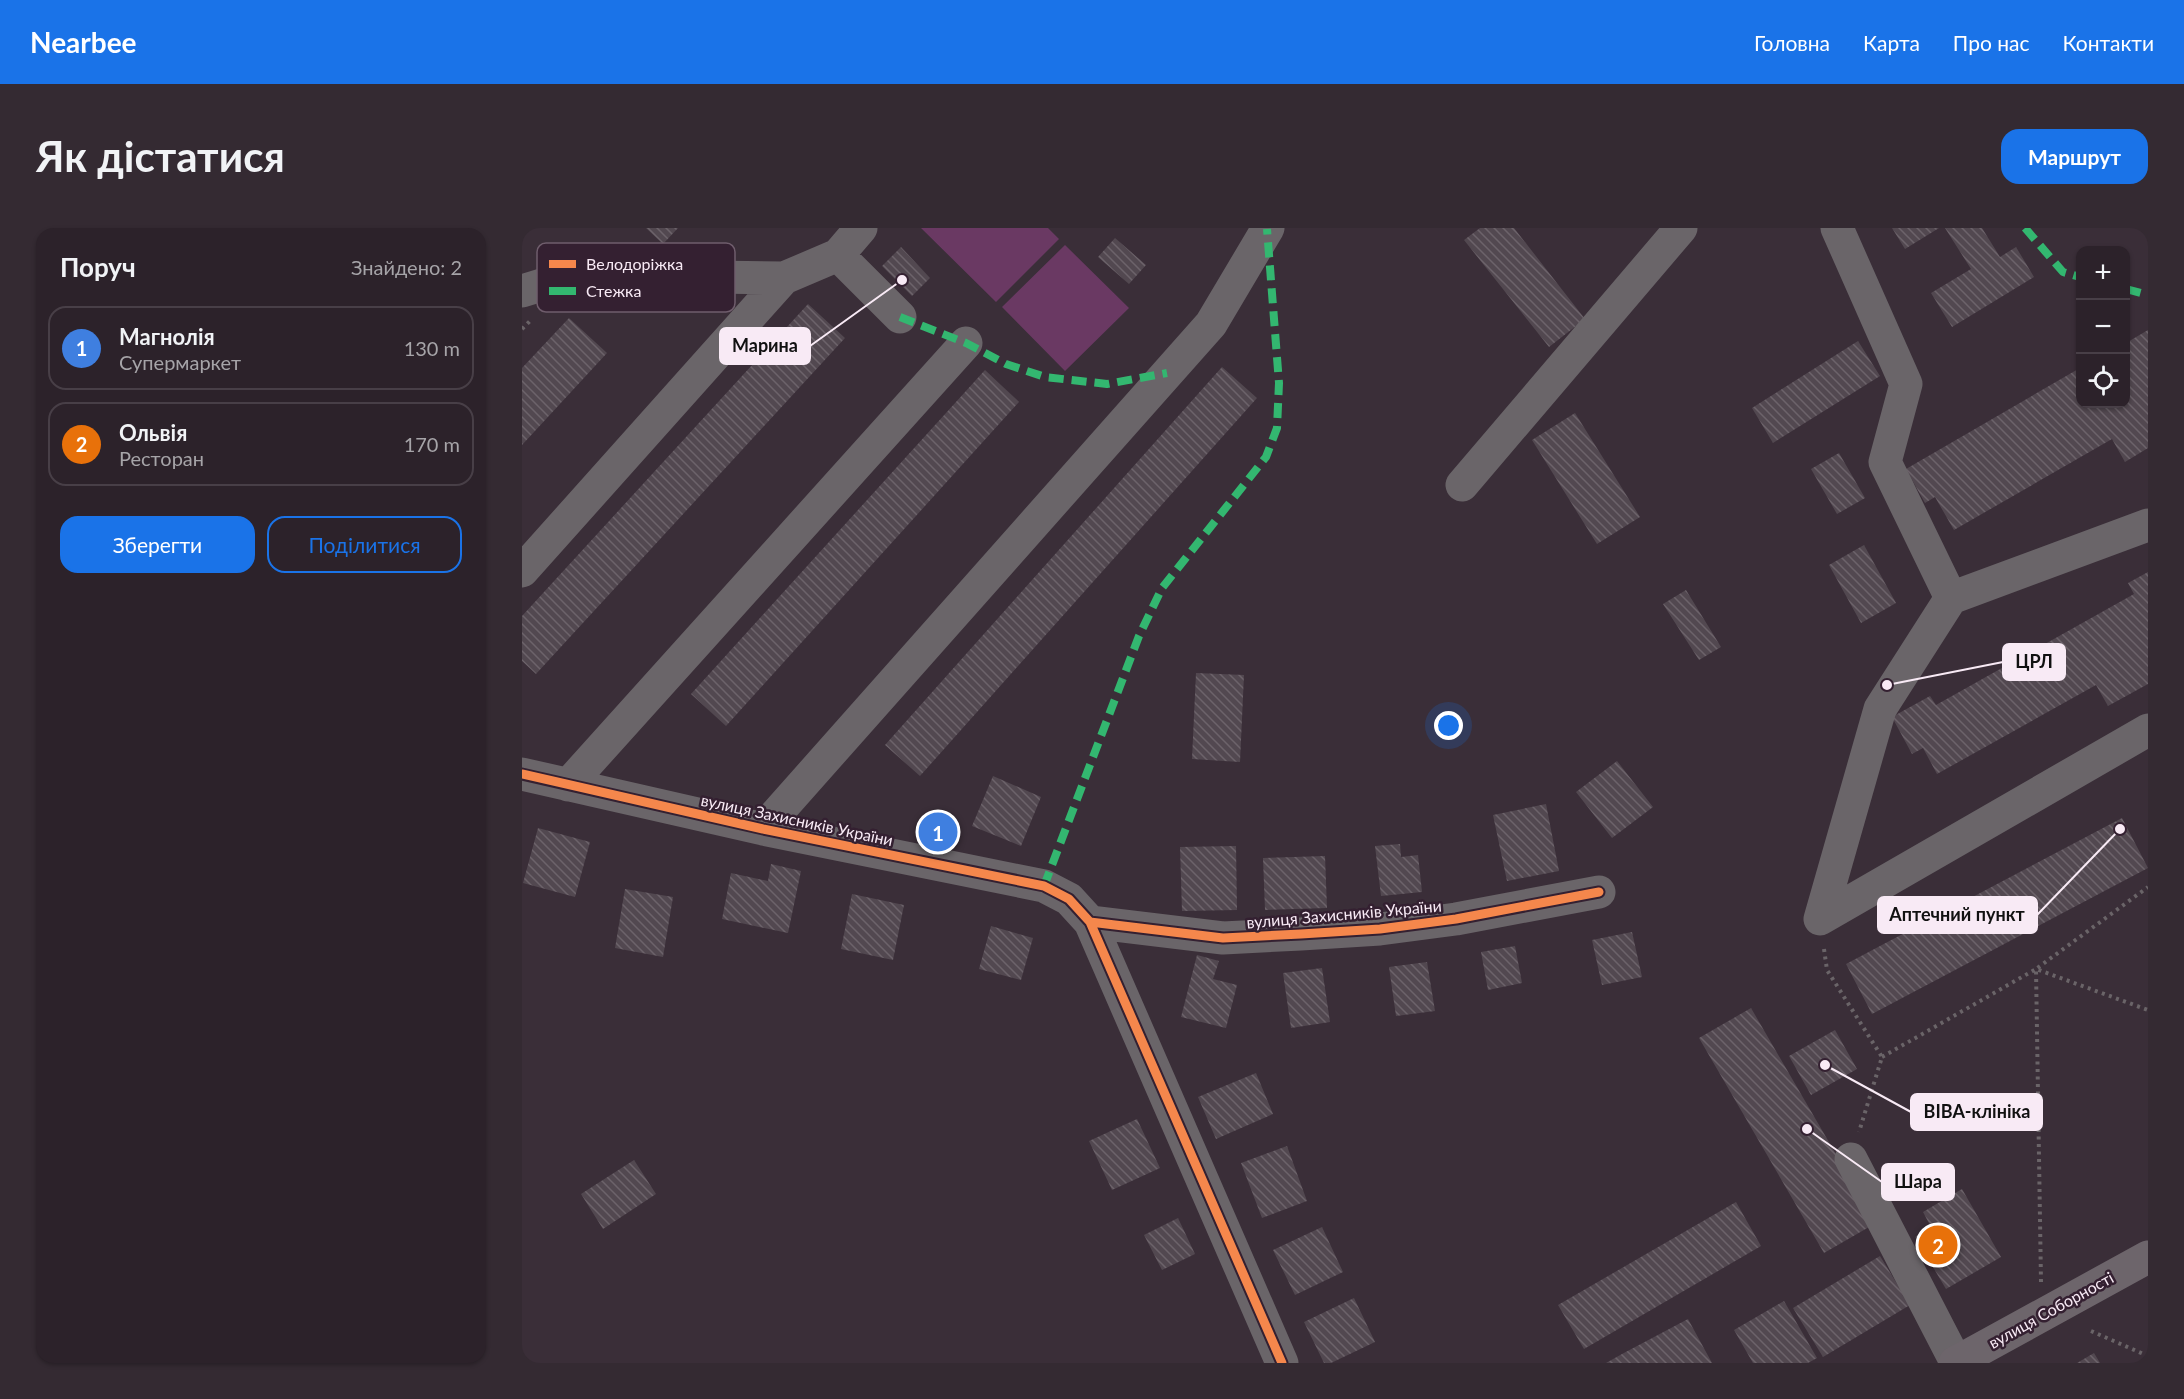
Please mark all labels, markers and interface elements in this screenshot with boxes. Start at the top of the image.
text: Nearbee [30,25,137,59]
text: Головна [1754,30,1830,55]
text: Карта [1863,30,1920,55]
text: Про нас [1953,30,2029,55]
text: Контакти [2062,30,2154,55]
button: Маршрут [2001,129,2148,184]
text: Як дістатися [36,131,285,181]
legend [537,243,735,312]
map controls [2076,246,2130,408]
button: + [2076,246,2130,300]
text: Поруч [60,251,136,283]
text: Велодоріжка [586,254,683,273]
text: Знайдено: 2 [351,255,462,279]
text: Стежка [586,281,641,300]
button: − [2076,300,2130,354]
text: Магнолія [119,323,215,350]
callout: Марина [720,328,810,364]
text: Марина [732,334,798,356]
text: 1 [76,336,87,360]
text: 130 m [404,336,460,360]
text: Супермаркет [119,350,241,374]
button: locate [2076,354,2130,408]
text: Ольвія [119,419,187,446]
text: 2 [76,432,87,456]
text: 170 m [404,432,460,456]
text: Ресторан [119,446,204,470]
button: Зберегти [60,516,255,573]
button: Поділитися [267,516,462,573]
callout: ЦРЛ [2003,644,2065,680]
text: ЦРЛ [2015,650,2053,672]
your location [1434,711,1463,740]
street label: вулиця Захисників України [699,790,895,849]
pin: 1 [918,810,958,854]
street label: вулиця Захисників України [1246,896,1442,932]
callout: Аптечний пункт [1878,897,2037,933]
text: Аптечний пункт [1888,903,2025,925]
callout: ВІВА-клініка [1911,1094,2042,1130]
text: ВІВА-клініка [1924,1100,2030,1122]
callout: Шара [1882,1164,1954,1200]
text: Шара [1894,1170,1942,1192]
pin: 2 [1918,1222,1958,1268]
street label: вулиця Соборності [1985,1267,2117,1352]

